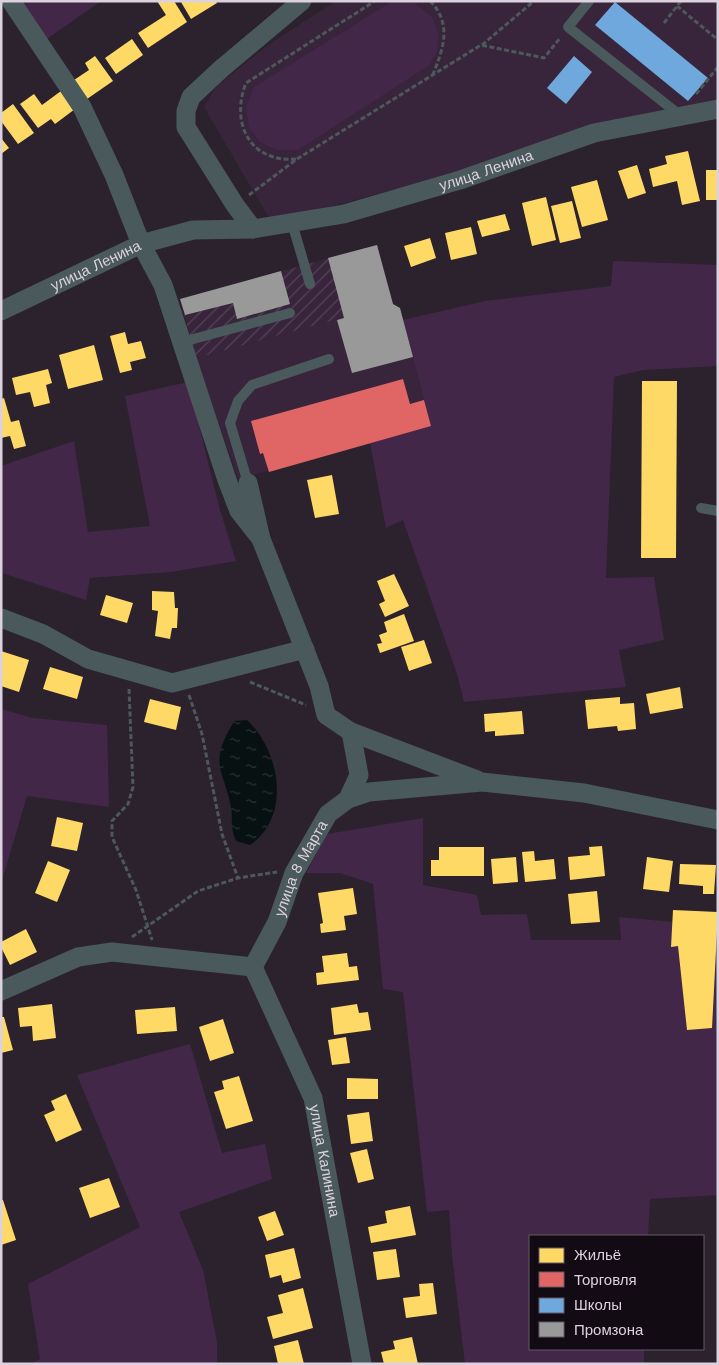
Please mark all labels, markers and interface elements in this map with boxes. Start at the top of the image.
street label: улица Ленина [437,146,536,195]
street label: улица Ленина [48,236,144,295]
street label: улица 8 Марта [271,817,332,919]
street label: улица Калинина [305,1103,344,1219]
legend [529,1235,704,1350]
text: Жильё [574,1246,621,1264]
text: Торговля [574,1271,637,1289]
text: Школы [574,1296,622,1314]
text: Промзона [574,1321,644,1339]

